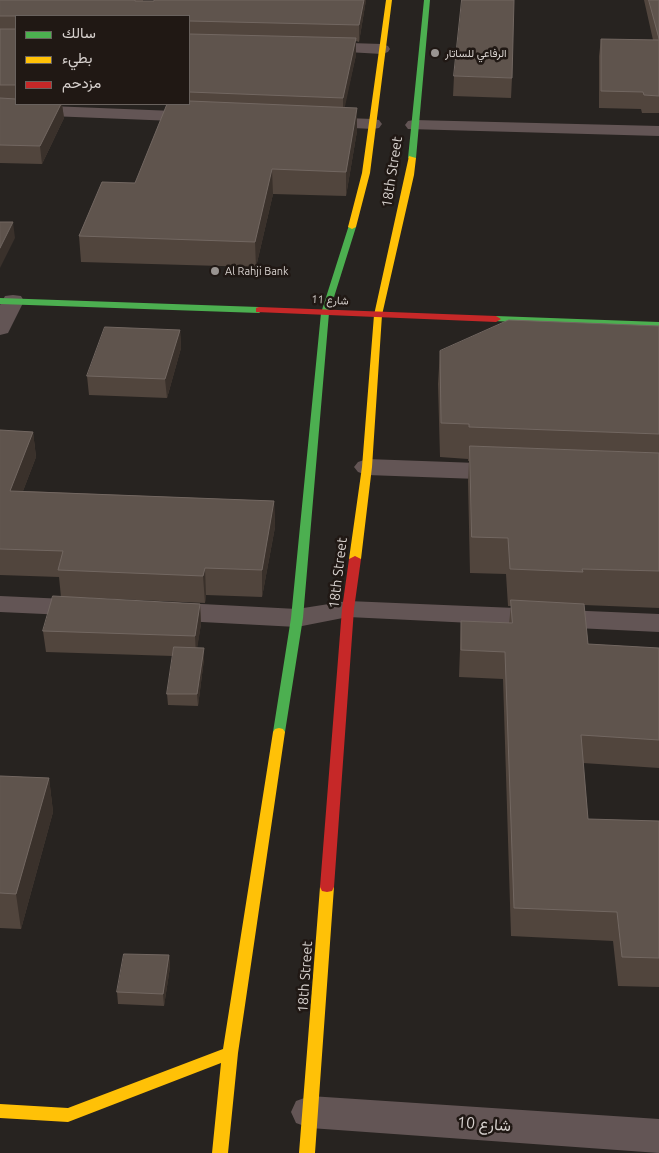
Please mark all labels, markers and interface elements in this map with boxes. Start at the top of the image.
legend [15,15,190,105]
text: سالك [62,24,96,41]
place label: الرفاعي للساتار [445,46,507,60]
marker: الرفاعي للساتار [429,47,441,59]
text: بطيء [62,49,92,66]
text: مزدحم [62,74,101,91]
street label: 18th Street [378,135,406,209]
place label: Al Rahji Bank [225,264,289,278]
marker: Al Rahji Bank [209,265,221,277]
street label: شارع 11 [311,292,349,308]
street label: 18th Street [325,536,351,610]
street label: 18th Street [294,941,316,1013]
street label: شارع 10 [456,1113,512,1135]

